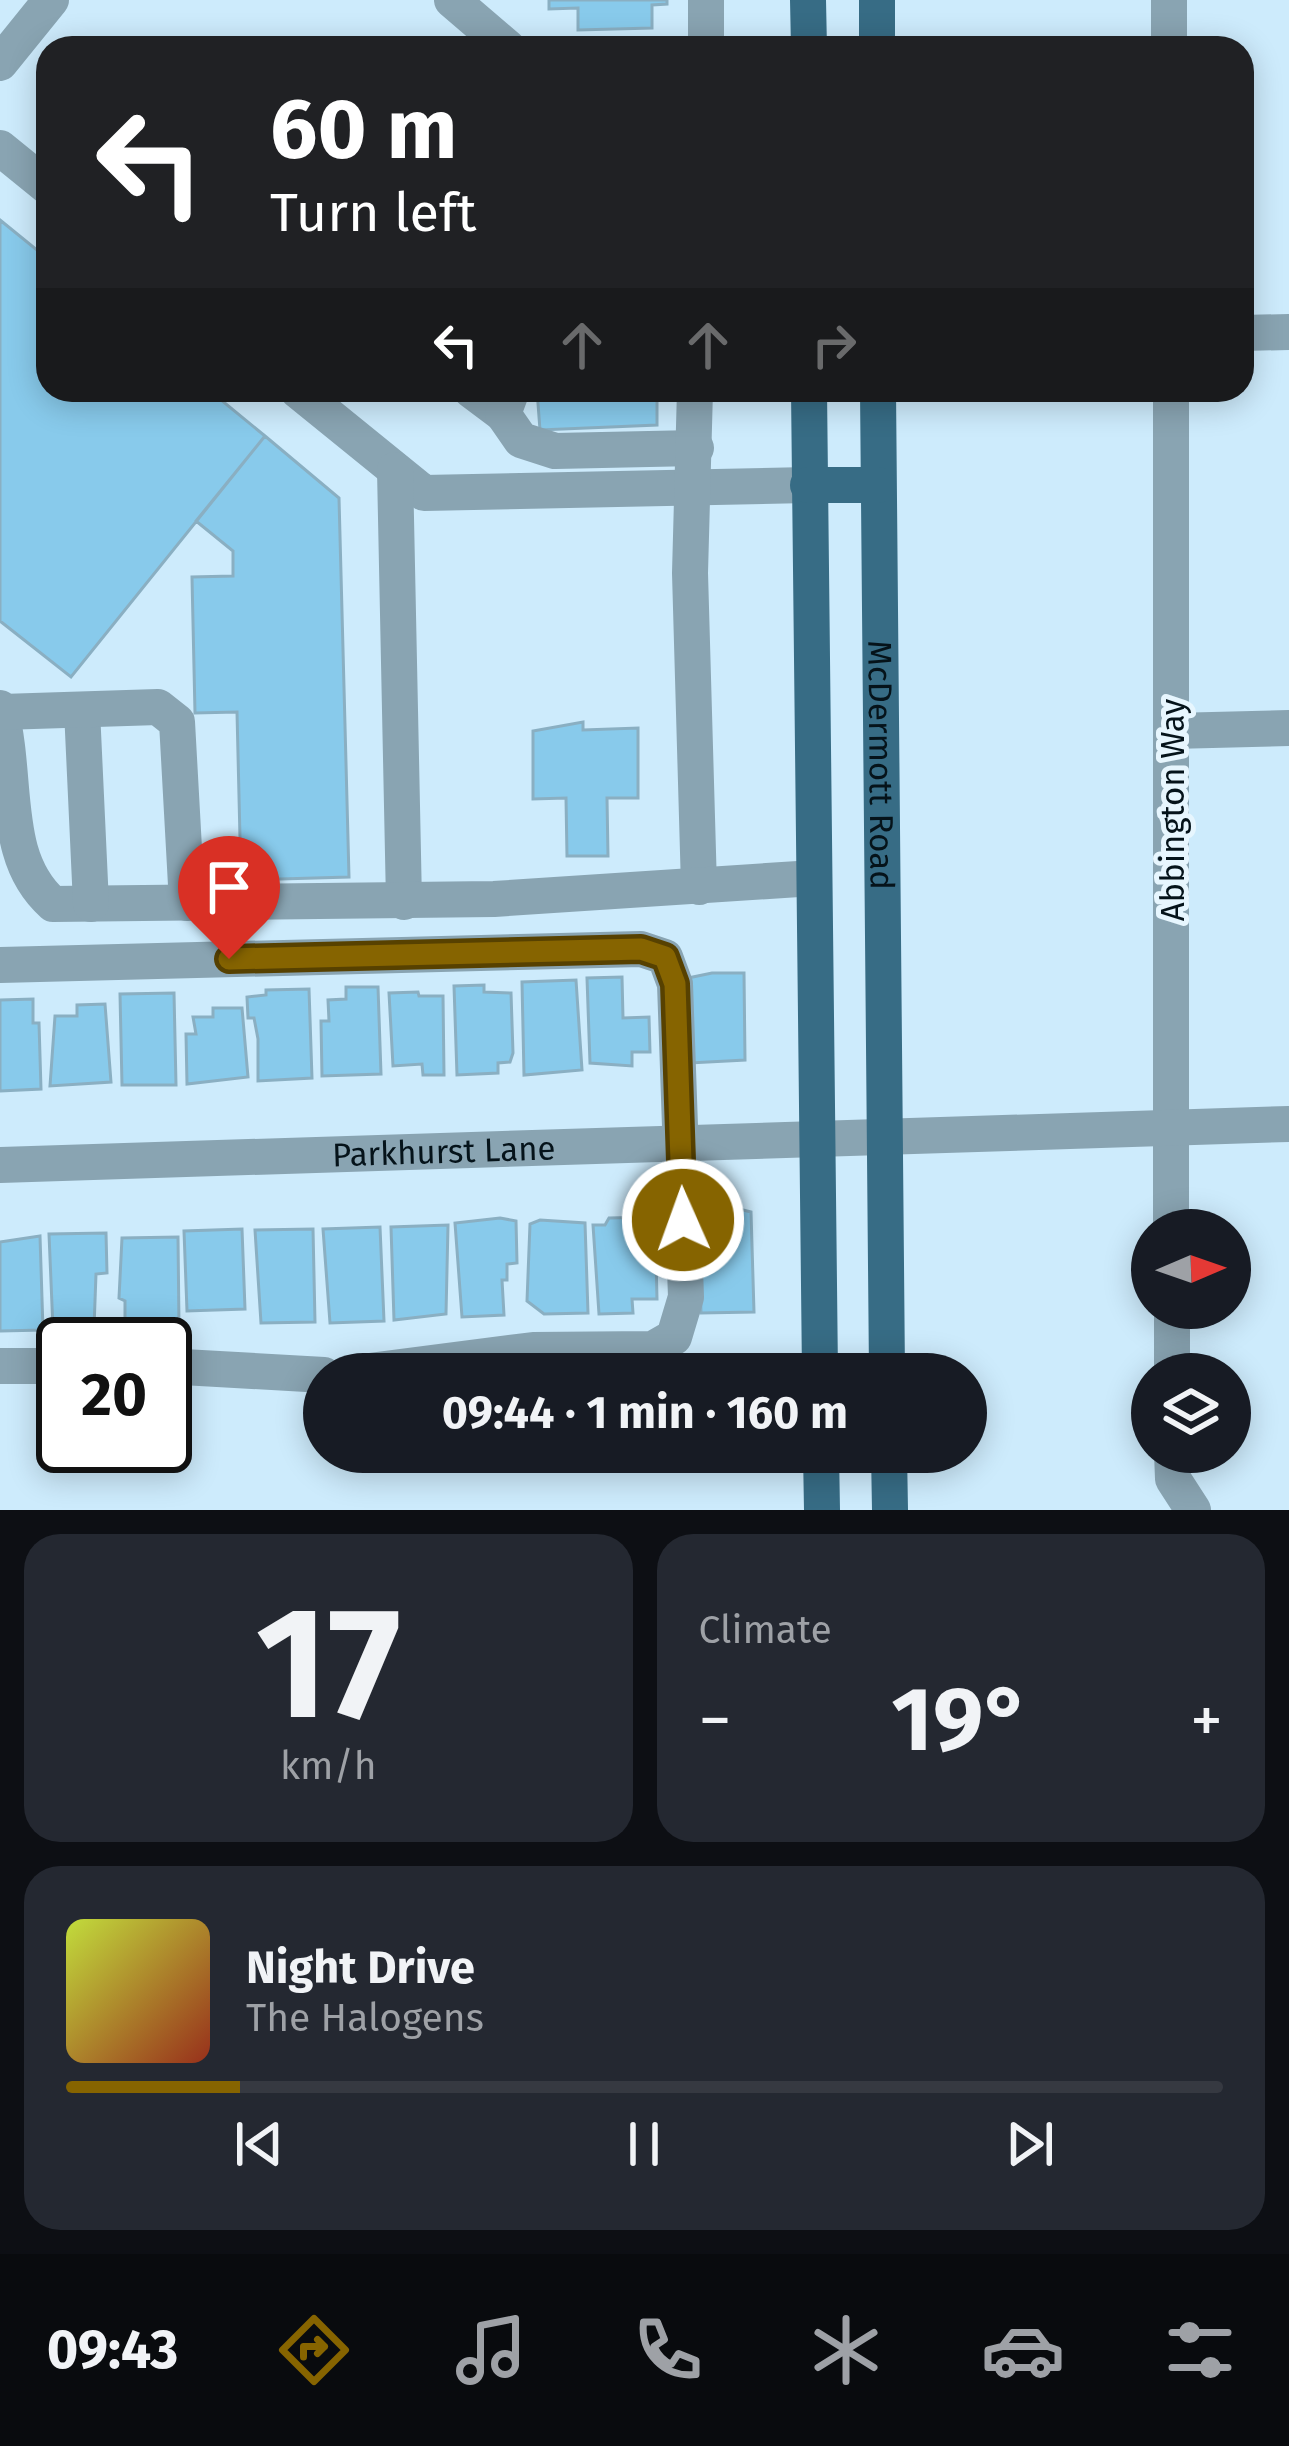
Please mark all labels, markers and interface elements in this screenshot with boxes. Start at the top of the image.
text: 60 m [270,79,457,180]
icon: left [72,84,228,240]
text: Turn left [270,181,477,245]
icon: left [423,312,489,378]
icon: ahead [549,312,615,378]
icon: ahead [675,312,741,378]
icon: right [801,312,867,378]
street label: McDermott Road [859,640,902,890]
street label: Abbington Way [1153,699,1193,921]
pin [178,836,280,959]
icon: arrive [196,854,262,920]
street label: Parkhurst Lane [332,1128,556,1175]
position arrow [620,1157,746,1283]
north arrow [1131,1209,1251,1329]
map controls [1131,1209,1251,1473]
speed limit sign: 20 [36,1317,192,1473]
button: layers [1131,1353,1251,1473]
text: 09:44 · 1 min · 160 m [442,1386,848,1440]
text: 17 [256,1571,401,1758]
text: Climate [699,1607,832,1653]
text: 19° [891,1666,1030,1774]
text: − [699,1681,732,1760]
text: + [1190,1681,1223,1760]
text: km/h [280,1743,377,1789]
text: Night Drive [246,1941,475,1995]
text: The Halogens [246,1995,484,2041]
icon: previous [226,2111,292,2177]
icon: pause [611,2111,677,2177]
icon: next [997,2111,1063,2177]
icon: directions [272,2308,356,2392]
icon: music [449,2308,533,2392]
icon: phone [626,2308,710,2392]
icon: climate [804,2308,888,2392]
icon: car [981,2308,1065,2392]
icon: filters [1158,2308,1242,2392]
text: 09:43 [47,2318,178,2382]

